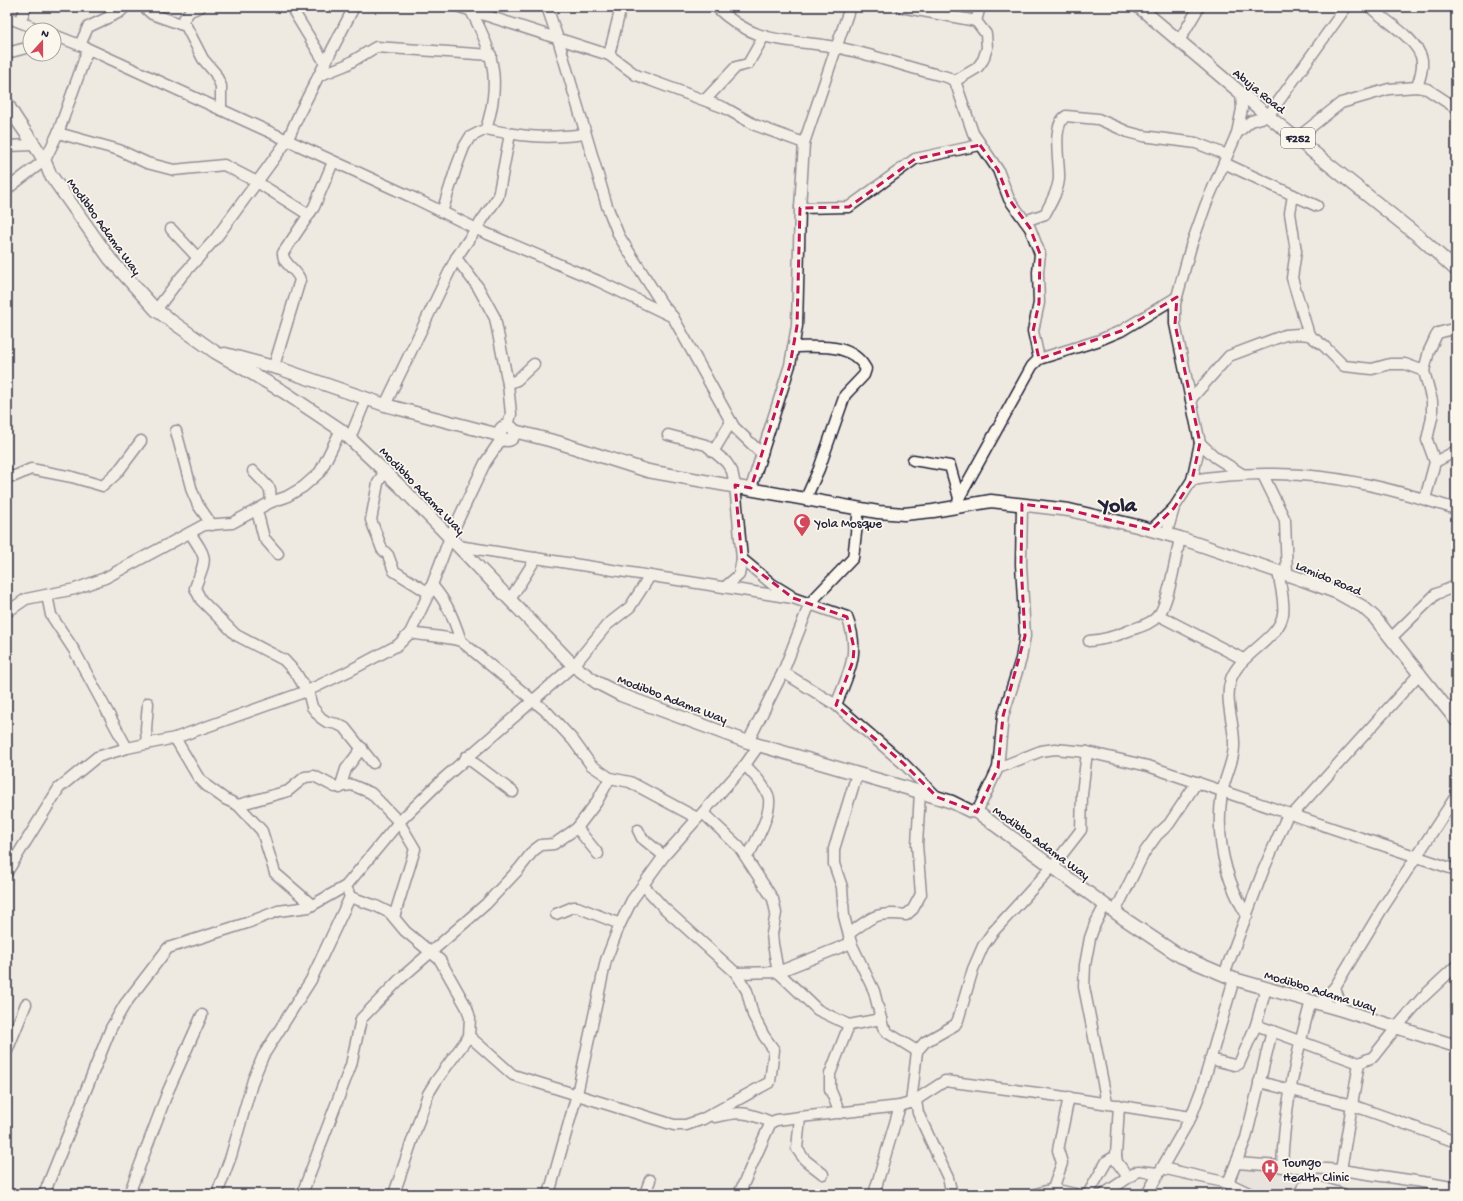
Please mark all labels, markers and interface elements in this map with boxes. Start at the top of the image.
north arrow [22,22,62,62]
text: N [39,28,50,41]
street label: Abuja Road [1229,66,1289,118]
road number: F252 [1281,128,1315,148]
street label: Modibbo Adama Way [63,176,144,279]
street label: Modibbo Adama Way [375,445,467,539]
district label: Yola [1097,495,1138,520]
mosque icon: Yola Mosque [792,512,812,537]
place label: Yola Mosque [814,517,882,532]
street label: Lamido Road [1293,559,1364,600]
street label: Modibbo Adama Way [615,672,730,728]
street label: Modibbo Adama Way [989,804,1093,885]
street label: Modibbo Adama Way [1262,968,1379,1017]
place label: Toungo Health Clinic [1282,1156,1349,1186]
hospital icon: Toungo Health Clinic [1260,1158,1280,1183]

